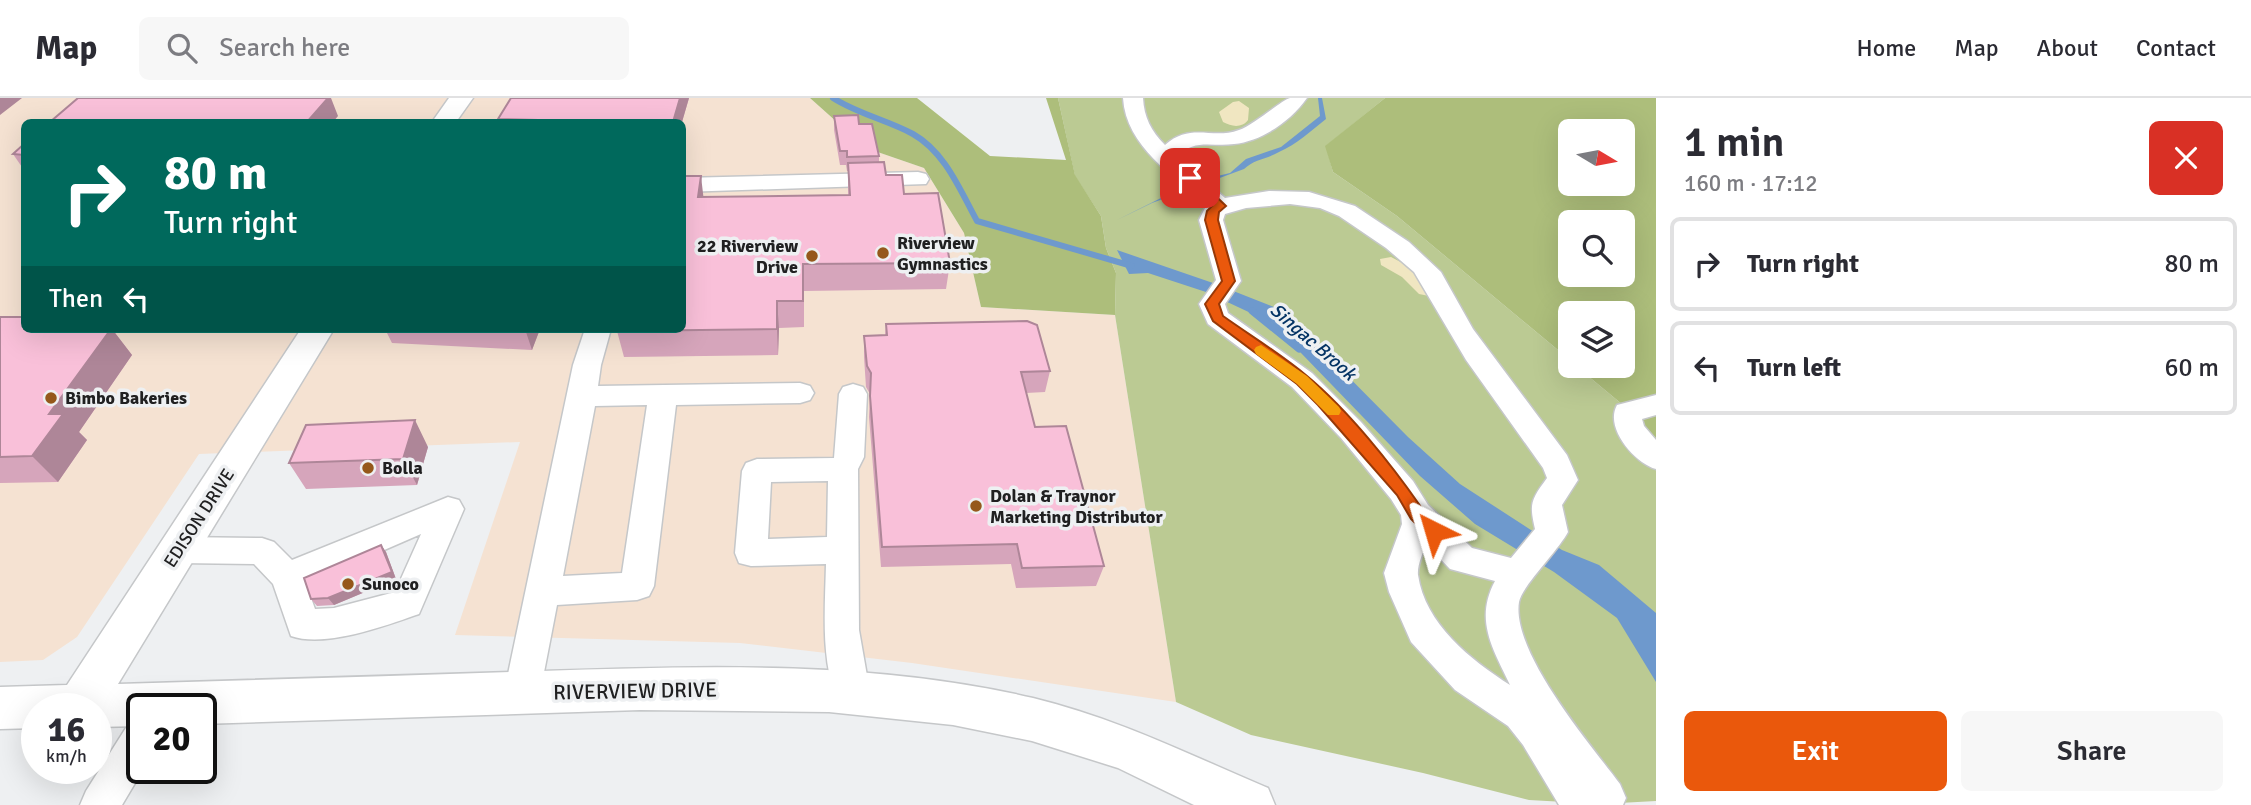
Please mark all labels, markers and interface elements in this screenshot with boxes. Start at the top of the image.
search box [139,17,629,80]
text: Map [35,28,97,69]
icon: search [163,29,201,67]
text: Search here [219,32,350,64]
text: Home [1856,33,1916,63]
text: Map [1954,33,1999,63]
text: About [2037,33,2098,63]
text: Contact [2136,33,2216,63]
text: 1 min [1684,117,1785,168]
north arrow [1558,119,1634,196]
map controls [1558,119,1635,378]
button: close [2149,121,2223,195]
text: 80 m [164,143,267,203]
icon: right [49,147,140,238]
pin [1160,148,1220,208]
icon: arrive [1171,159,1209,197]
text: 160 m · 17:12 [1684,169,1818,198]
text: Turn right [164,203,297,242]
button: search [1558,210,1635,287]
place label: Riverview Gymnastics [897,232,988,275]
place label: 22 Riverview Drive [697,235,798,278]
marker: Riverview Gymnastics [875,245,891,261]
icon: right [1688,245,1726,283]
marker: 22 Riverview Drive [804,248,820,264]
text: Turn right [1747,248,1859,280]
text: 80 m [2164,248,2219,280]
icon: left [117,280,155,318]
text: Then [49,283,103,315]
water label: Singac Brook [1265,298,1362,387]
button: layers [1558,301,1635,378]
icon: left [1688,349,1726,387]
text: Turn left [1747,352,1841,384]
text: 60 m [2164,352,2219,384]
place label: Bimbo Bakeries [65,387,187,409]
marker: Bimbo Bakeries [43,390,59,406]
place label: Bolla [382,457,423,479]
marker: Bolla [360,460,376,476]
street label: EDISON DRIVE [159,464,239,572]
place label: Dolan & Traynor Marketing Distributor [990,485,1163,528]
position arrow [1397,494,1471,568]
marker: Dolan & Traynor Marketing Distributor [968,498,984,514]
place label: Sunoco [362,573,419,595]
marker: Sunoco [340,576,356,592]
street label: RIVERVIEW DRIVE [553,677,717,705]
speed limit sign: 20 [126,693,217,784]
text: 16 [48,708,85,751]
button: Exit [1684,711,1947,791]
button: Share [1961,711,2223,791]
text: km/h [46,745,87,767]

